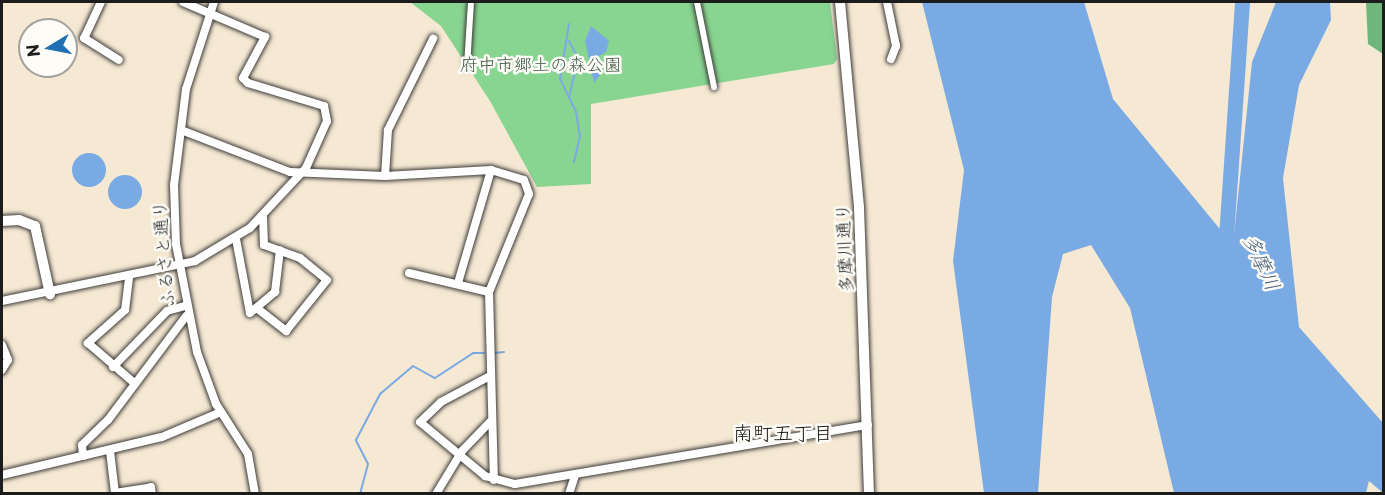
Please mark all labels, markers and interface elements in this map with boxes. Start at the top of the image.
north arrow [18,18,78,78]
text: N [19,42,45,59]
park label: 府中市郷土の森公園 [460,53,622,75]
street label: ふるさと通り [148,199,178,309]
street label: 多摩川通り [831,202,857,294]
water label: 多摩川 [1238,230,1286,294]
district label: 南町五丁目 [733,420,833,444]

